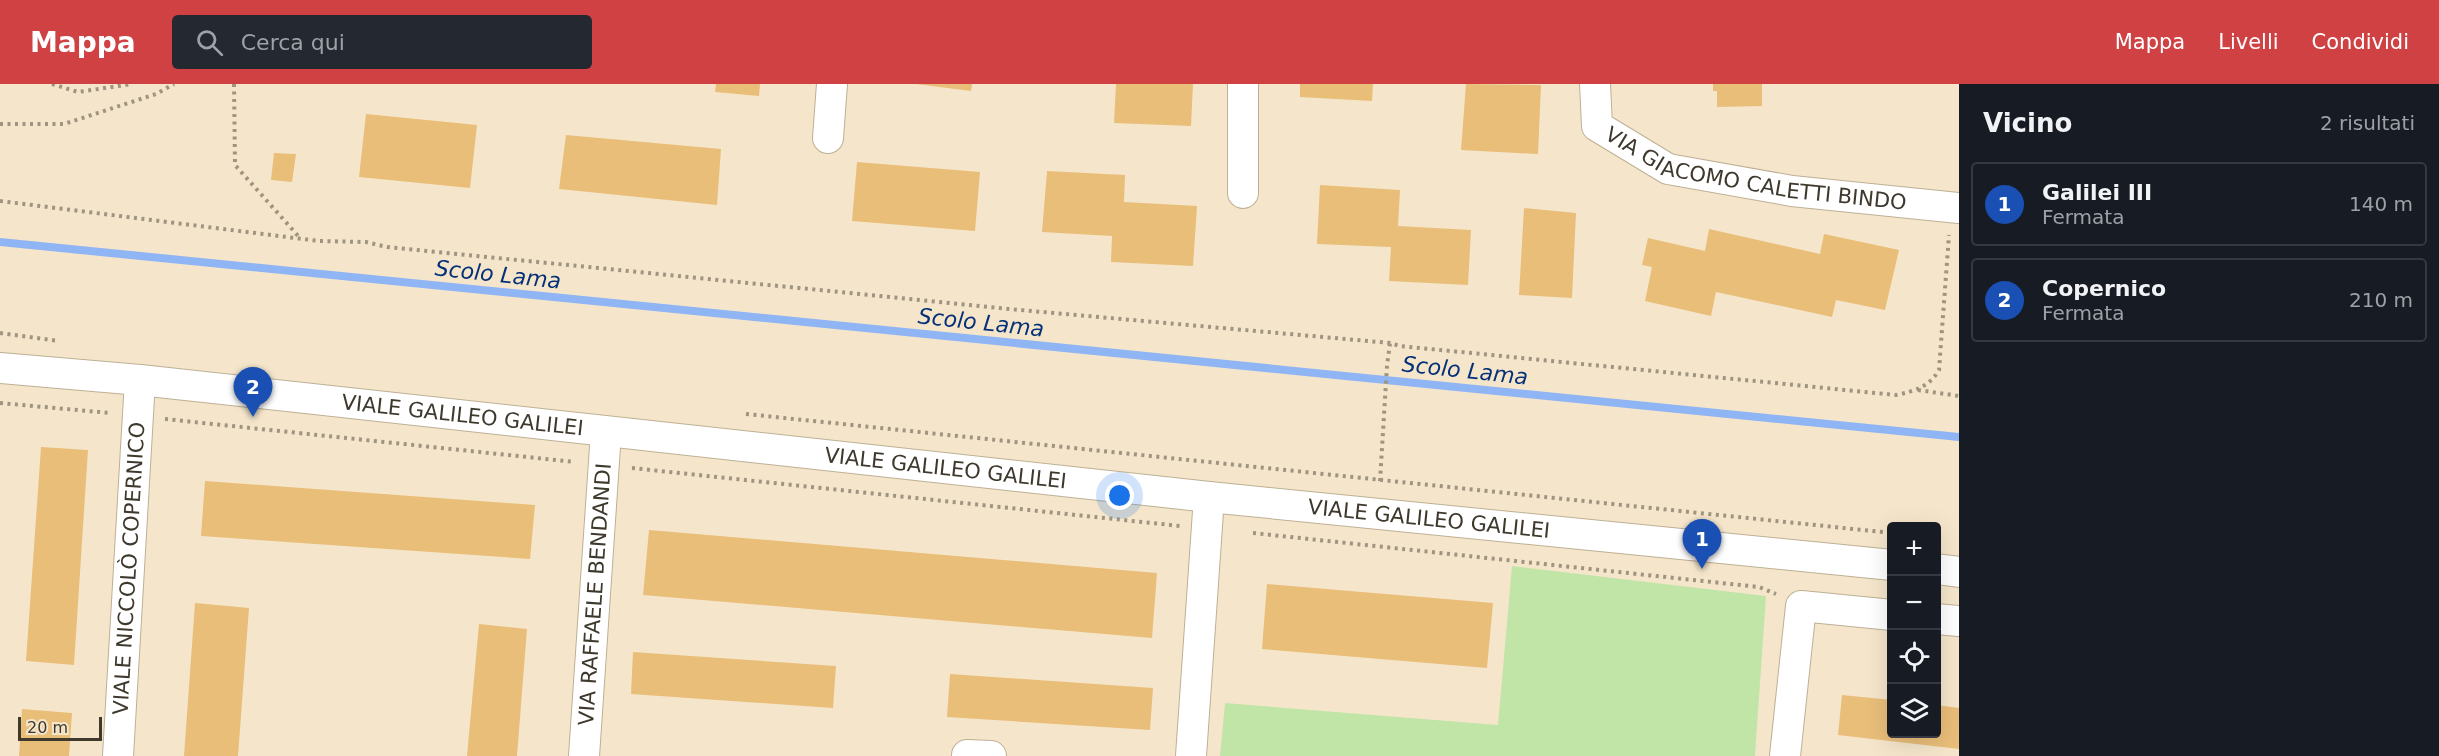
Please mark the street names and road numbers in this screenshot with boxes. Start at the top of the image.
street label: VIA GIACOMO CALETTI BINDO [1601,122,1908,215]
street label: VIALE GALILEO GALILEI [340,390,585,440]
street label: VIALE NICCOLÒ COPERNICO [108,421,150,716]
street label: VIALE GALILEO GALILEI [824,443,1068,493]
street label: VIA RAFFAELE BENDANDI [574,462,616,726]
street label: VIALE GALILEO GALILEI [1307,495,1551,543]

